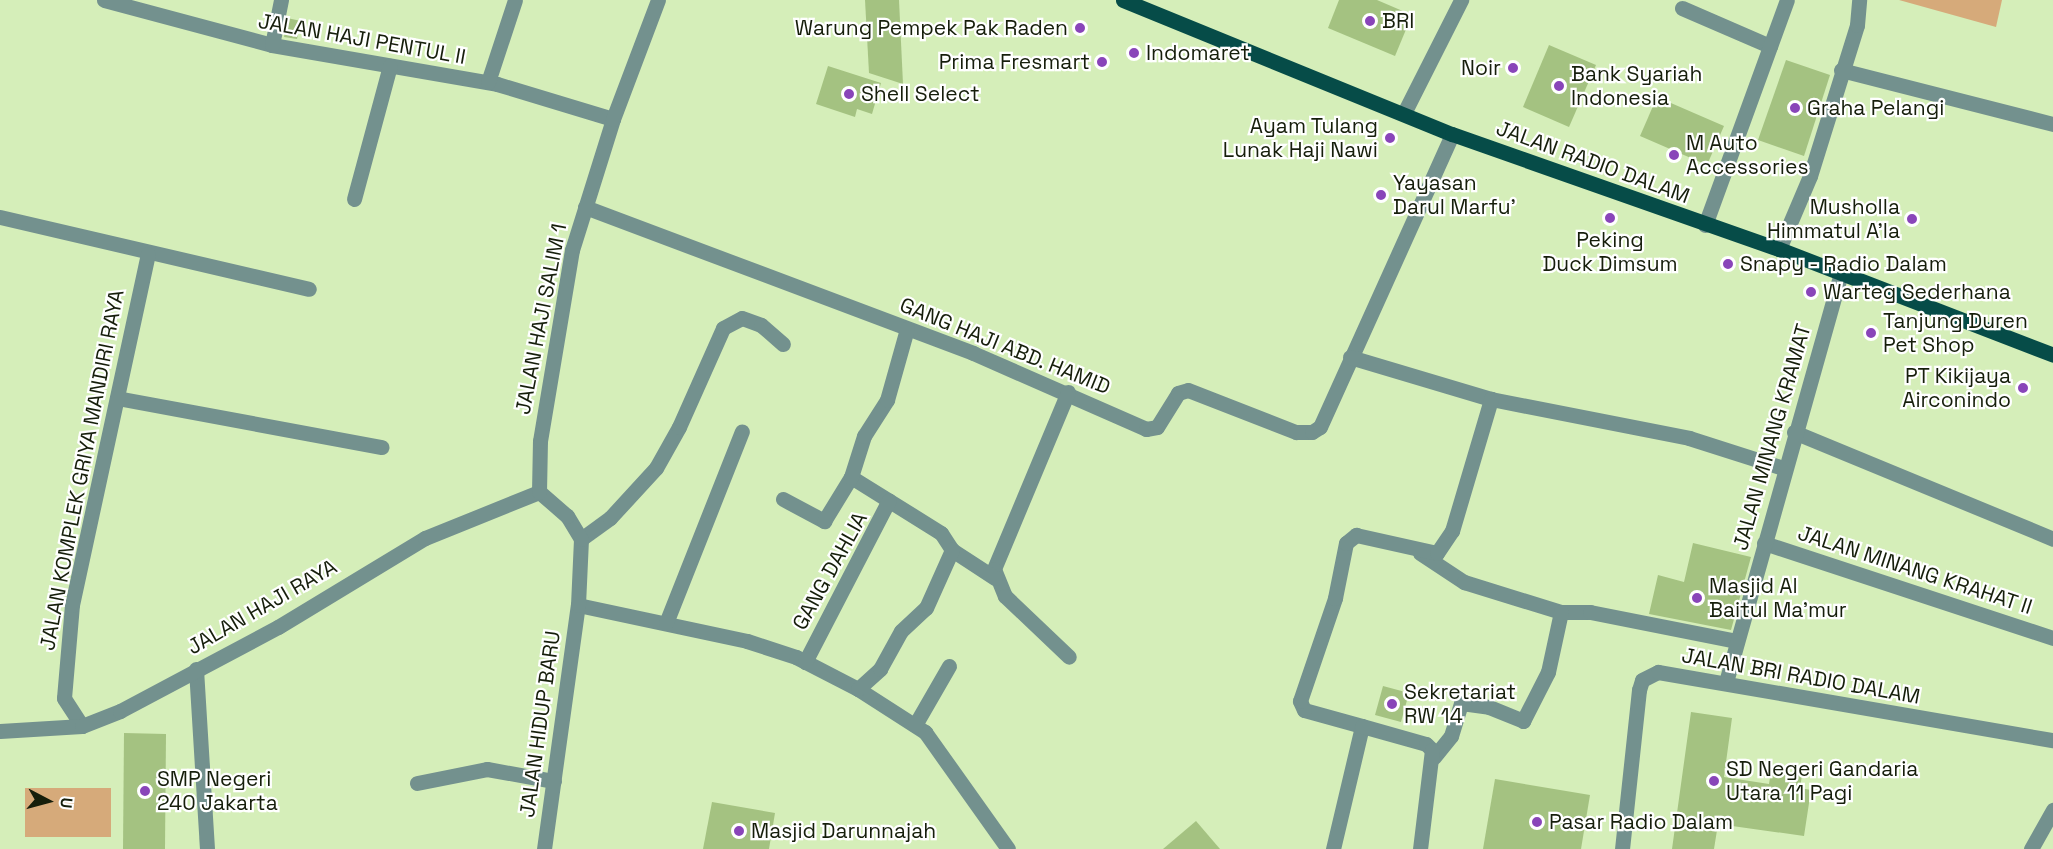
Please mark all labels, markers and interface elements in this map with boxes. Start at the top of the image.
street label: JALAN HAJI PENTUL II [256,8,468,70]
place label: BRI [1382,8,1414,34]
marker: BRI [1363,14,1377,28]
place label: Warung Pempek Pak Raden [795,15,1068,41]
marker: Warung Pempek Pak Raden [1073,21,1087,35]
place label: Indomaret [1146,40,1250,66]
marker: Indomaret [1127,46,1141,60]
place label: Prima Fresmart [939,49,1090,75]
marker: Prima Fresmart [1095,55,1109,69]
place label: Noir [1461,55,1501,81]
marker: Noir [1506,61,1520,75]
place label: Bank Syariah Indonesia [1571,61,1702,111]
marker: Bank Syariah Indonesia [1552,79,1566,93]
place label: Shell Select [861,81,980,107]
marker: Shell Select [842,87,856,101]
place label: Graha Pelangi [1807,95,1944,121]
marker: Graha Pelangi [1788,101,1802,115]
place label: Ayam Tulang Lunak Haji Nawi [1223,113,1378,163]
street label: JALAN RADIO DALAM [1493,115,1693,209]
place label: M Auto Accessories [1686,130,1808,180]
marker: Ayam Tulang Lunak Haji Nawi [1383,131,1397,145]
marker: M Auto Accessories [1667,148,1681,162]
place label: Yayasan Darul Marfu' [1393,170,1516,220]
marker: Yayasan Darul Marfu' [1374,188,1388,202]
place label: Musholla Himmatul A'la [1767,194,1900,244]
marker: Peking Duck Dimsum [1603,211,1617,225]
marker: Musholla Himmatul A'la [1905,212,1919,226]
street label: JALAN HAJI SALIM 1 [510,221,572,417]
place label: Peking Duck Dimsum [1542,227,1678,277]
place label: Snapy - Radio Dalam [1740,251,1948,277]
marker: Snapy - Radio Dalam [1721,257,1735,271]
place label: Warteg Sederhana [1823,279,2011,305]
marker: Warteg Sederhana [1804,285,1818,299]
street label: JALAN KOMPLEK GRIYA MANDIRI RAYA [35,287,129,653]
street label: GANG HAJI ABD. HAMID [896,292,1114,400]
place label: Tanjung Duren Pet Shop [1883,308,2028,358]
street label: JALAN MINANG KRAMAT [1728,321,1816,553]
marker: Tanjung Duren Pet Shop [1864,326,1878,340]
place label: PT Kikijaya Airconindo [1902,363,2011,413]
marker: PT Kikijaya Airconindo [2016,381,2030,395]
street label: GANG DAHLIA [787,508,873,634]
street label: JALAN MINANG KRAHAT II [1794,520,2036,620]
street label: JALAN HAJI RAYA [183,554,341,660]
place label: Masjid Al Baitul Ma'mur [1709,573,1847,623]
marker: Masjid Al Baitul Ma'mur [1690,591,1704,605]
street label: JALAN HIDUP BARU [514,629,566,819]
street label: JALAN BRI RADIO DALAM [1680,643,1922,709]
place label: Sekretariat RW 14 [1404,679,1516,729]
marker: Sekretariat RW 14 [1385,697,1399,711]
place label: SD Negeri Gandaria Utara 11 Pagi [1726,756,1918,806]
place label: SMP Negeri 240 Jakarta [157,766,278,816]
north arrow [18,771,78,831]
marker: SD Negeri Gandaria Utara 11 Pagi [1707,774,1721,788]
marker: SMP Negeri 240 Jakarta [138,784,152,798]
text: U [55,796,77,809]
place label: Pasar Radio Dalam [1549,809,1733,835]
marker: Pasar Radio Dalam [1530,815,1544,829]
place label: Masjid Darunnajah [751,818,936,844]
marker: Masjid Darunnajah [732,824,746,838]

